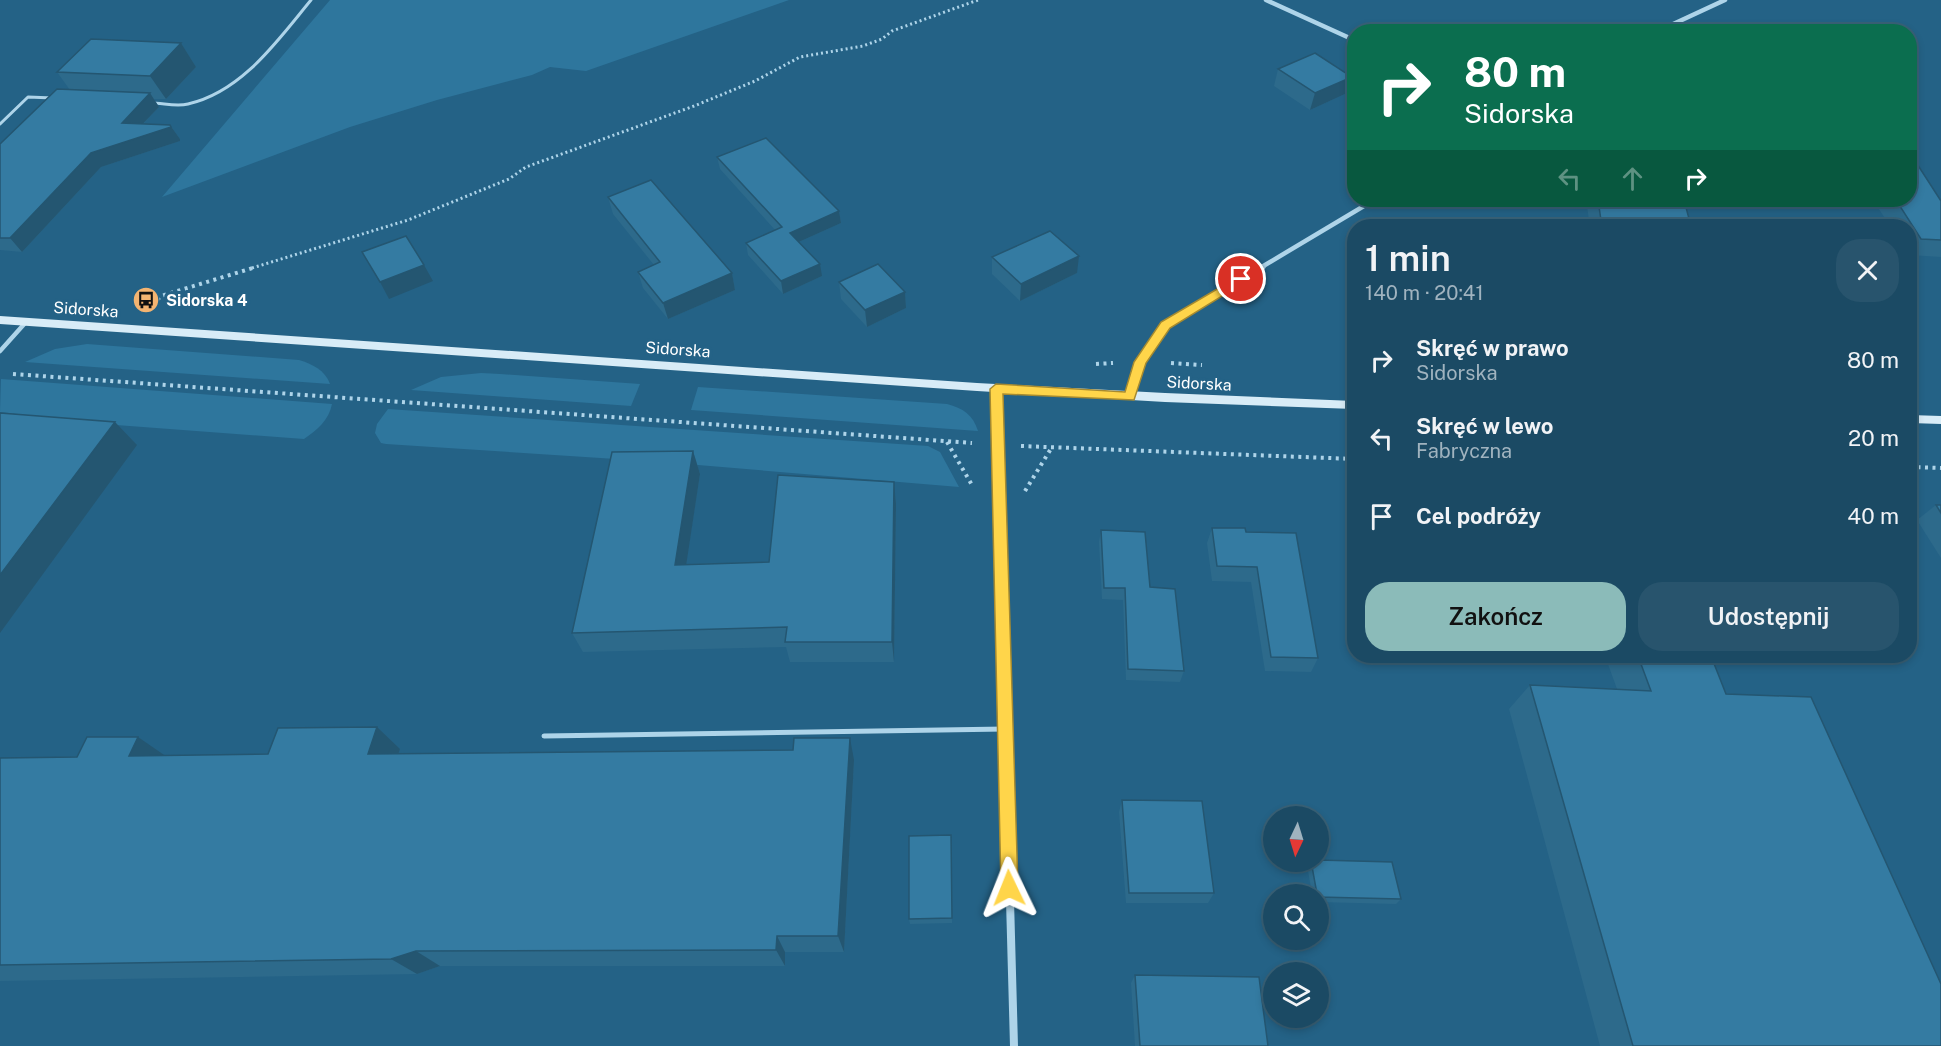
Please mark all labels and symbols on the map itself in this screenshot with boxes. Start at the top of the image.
pin [1215,253,1266,304]
bus stop icon: Sidorska 4 [131,285,161,315]
place label: Sidorska 4 [166,291,248,310]
street label: Sidorska [53,298,119,321]
street label: Sidorska [645,338,711,361]
street label: Sidorska [1166,372,1232,395]
north arrow [1263,806,1329,872]
position arrow [977,856,1041,920]

